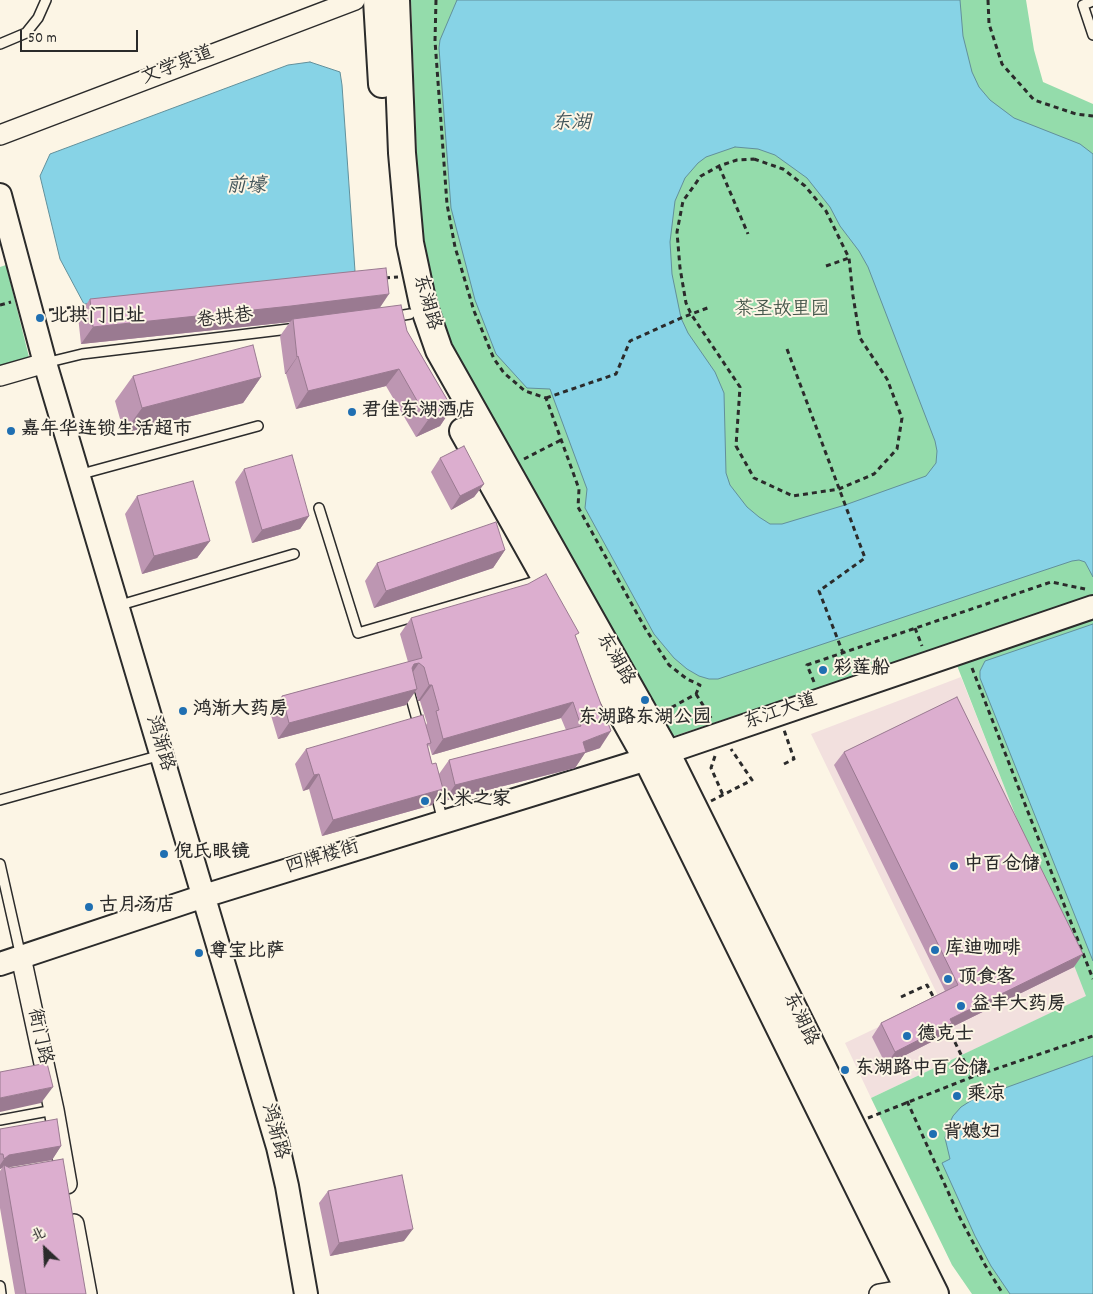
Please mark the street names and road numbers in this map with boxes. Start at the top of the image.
street label: 文学泉道 [138,43,218,91]
street label: 东湖路 [406,272,444,334]
street label: 卷拱巷 [195,305,255,335]
street label: 东湖路 [590,630,638,690]
street label: 东江大道 [741,690,821,736]
street label: 鸿渐路 [139,713,177,775]
street label: 四牌楼街 [283,837,363,881]
street label: 东湖路 [776,989,822,1051]
street label: 衙门路 [21,1007,55,1067]
street label: 鸿渐路 [255,1102,291,1162]

